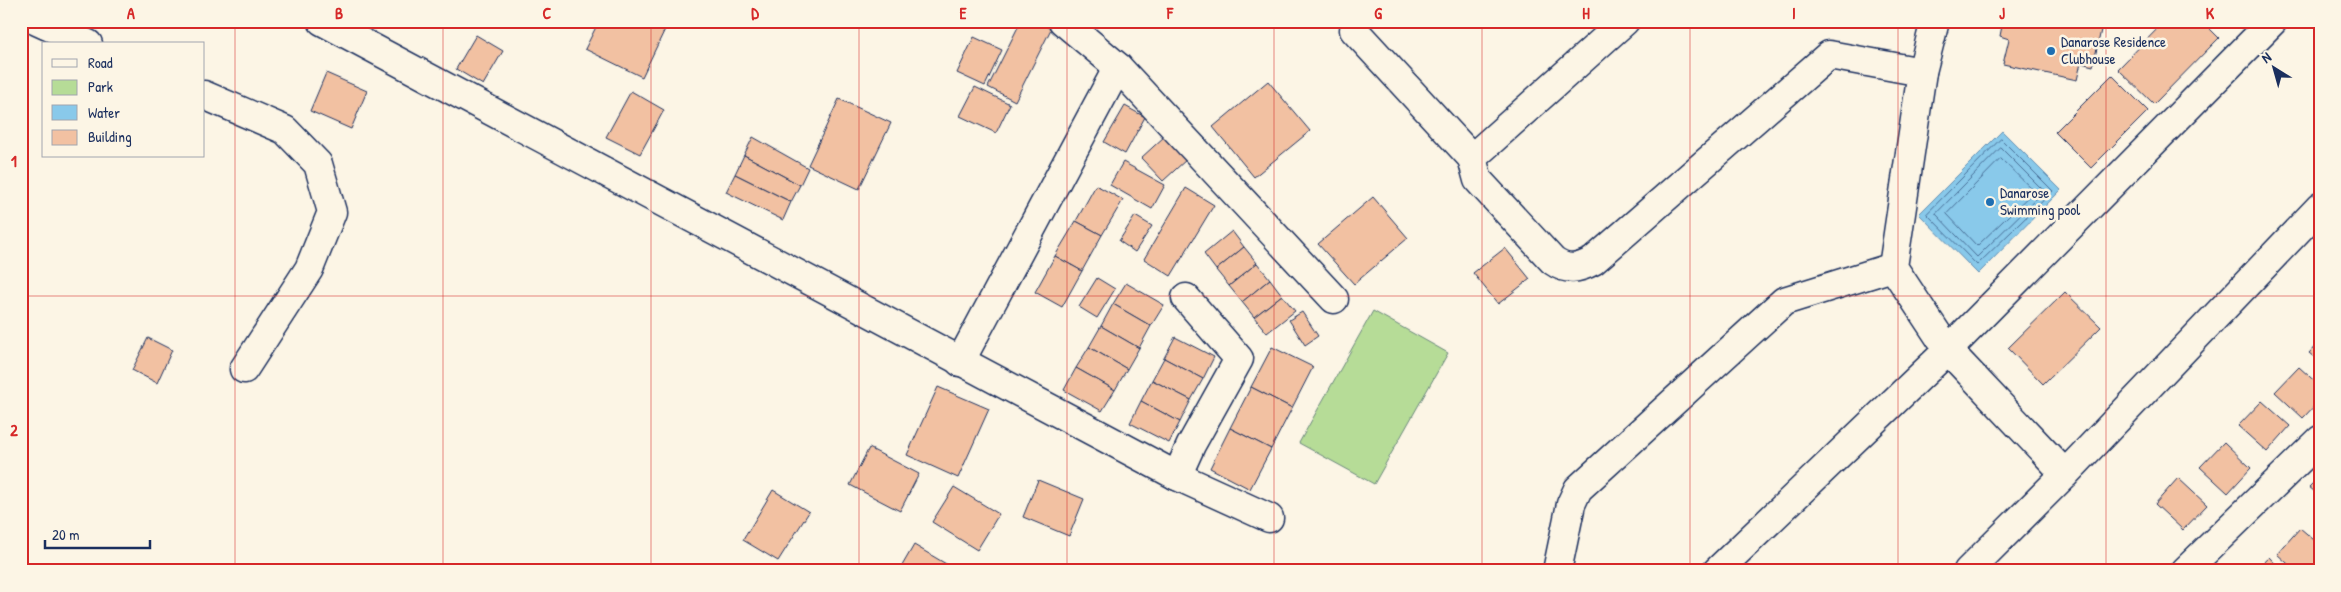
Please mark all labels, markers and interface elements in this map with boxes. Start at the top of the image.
text: A [127,2,135,24]
text: B [335,2,343,24]
text: C [543,2,552,24]
text: D [751,2,759,24]
text: E [959,2,967,24]
text: F [1166,2,1174,24]
text: G [1374,2,1382,24]
text: H [1582,2,1590,24]
text: I [1792,2,1796,24]
text: J [1999,2,2005,24]
text: K [2206,2,2215,24]
place label: Danarose Residence Clubhouse [2061,31,2166,69]
legend [42,42,205,158]
north arrow [2248,42,2298,92]
marker: Danarose Residence Clubhouse [2045,45,2057,57]
text: N [2257,47,2275,67]
text: Road [88,52,113,73]
text: Park [88,76,113,97]
text: Water [88,102,120,123]
text: Building [88,126,132,147]
text: 1 [11,150,17,172]
place label: Danarose Swimming pool [2000,182,2080,220]
marker: Danarose Swimming pool [1984,196,1996,208]
text: 2 [10,419,18,441]
scale bar [45,517,150,549]
text: 20 m [52,524,79,545]

